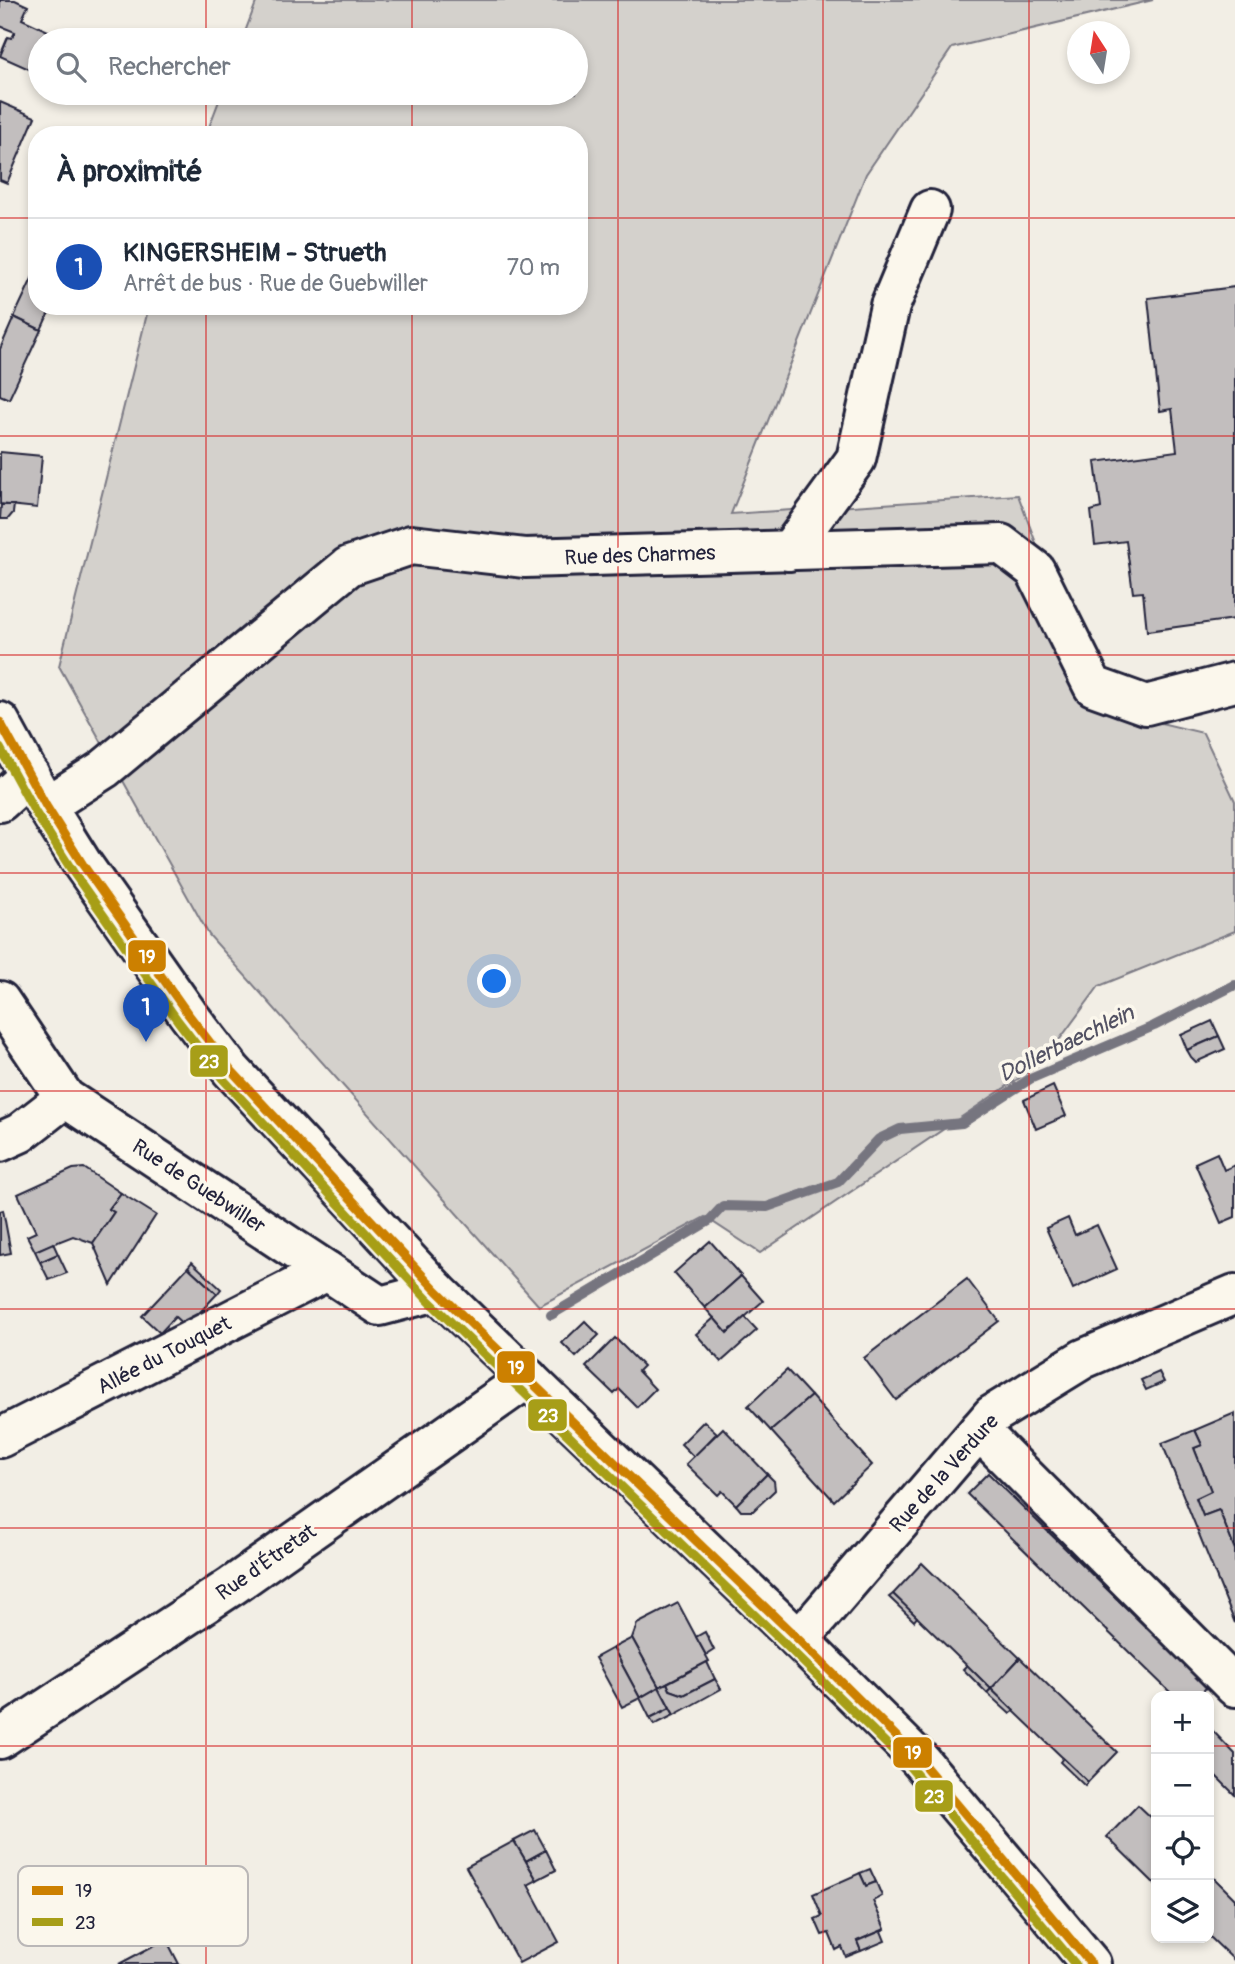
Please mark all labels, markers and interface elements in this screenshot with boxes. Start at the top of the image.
north arrow [1067,21,1130,84]
search box [28,28,588,105]
icon: search [52,48,90,86]
text: Rechercher [108,51,231,83]
text: À proximité [56,153,202,190]
text: KINGERSHEIM - Strueth [123,237,386,269]
text: 1 [75,253,84,282]
text: 70 m [507,253,560,282]
text: Arrêt de bus · Rue de Guebwiller [123,269,428,298]
street label: Rue des Charmes [564,539,716,572]
line badge: 19 [127,939,167,973]
text: 19 [138,945,156,969]
your location [477,964,511,998]
pin: 1 [123,984,169,1042]
water label: Dollerbaechlein [994,998,1139,1089]
line badge: 23 [189,1044,229,1078]
text: 23 [199,1050,219,1074]
street label: Rue de Guebwiller [127,1133,271,1240]
street label: Allée du Touquet [93,1310,236,1401]
line badge: 19 [496,1350,536,1384]
text: 19 [507,1356,525,1380]
line badge: 23 [527,1398,568,1432]
text: 23 [538,1404,558,1428]
street label: Rue de la Verdure [884,1408,1005,1538]
street label: Rue d'Étretat [211,1518,322,1607]
map controls [1151,1691,1214,1943]
button: + [1151,1691,1214,1754]
line badge: 19 [892,1736,933,1769]
text: 19 [904,1741,922,1765]
button: − [1151,1754,1214,1817]
line badge: 23 [914,1779,954,1813]
text: 23 [924,1785,944,1809]
button: locate [1151,1817,1214,1880]
legend [18,1866,248,1946]
text: 19 [75,1879,92,1903]
button: layers [1151,1880,1214,1943]
text: 23 [75,1911,96,1935]

